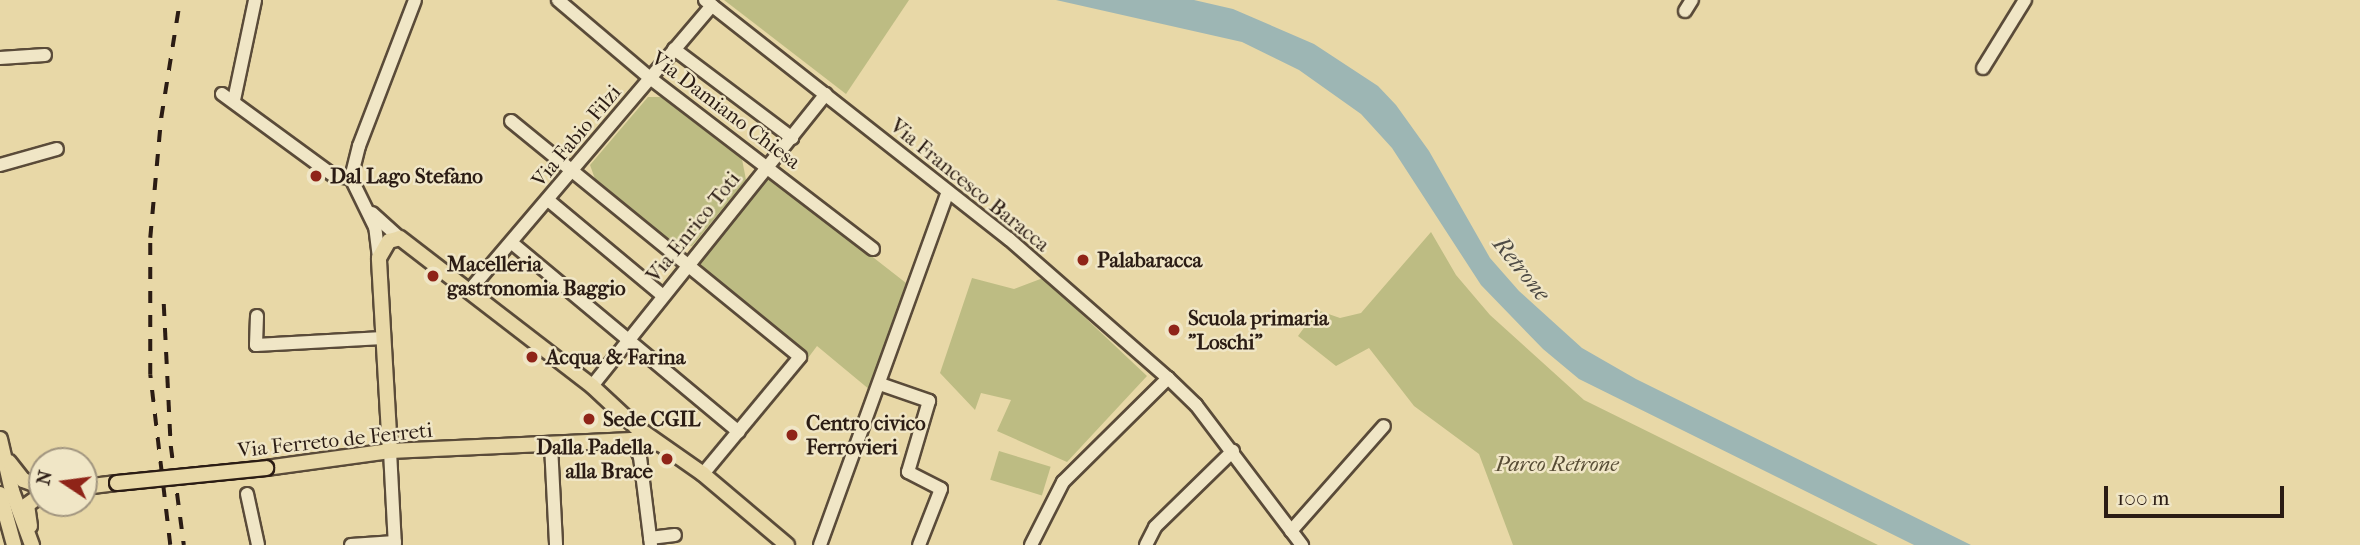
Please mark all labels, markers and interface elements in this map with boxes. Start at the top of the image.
street label: Via Damiano Chiesa [646,46,806,174]
street label: Via Fabio Filzi [526,80,626,192]
street label: Via Francesco Baracca [885,113,1055,257]
place label: Dal Lago Stefano [330,163,483,189]
street label: Via Enrico Toti [641,167,745,287]
marker: Dal Lago Stefano [308,168,324,184]
water label: Retrone [1487,231,1555,307]
place label: Palabaracca [1097,247,1202,273]
place label: Macelleria gastronomia Baggio [447,251,626,301]
marker: Palabaracca [1075,252,1091,268]
marker: Macelleria gastronomia Baggio [425,268,441,284]
place label: Scuola primaria "Loschi" [1188,305,1329,355]
marker: Scuola primaria "Loschi" [1166,322,1182,338]
place label: Acqua & Farina [546,344,686,370]
marker: Acqua & Farina [524,349,540,365]
place label: Sede CGIL [603,406,700,432]
place label: Centro civico Ferrovieri [806,410,926,460]
marker: Sede CGIL [581,411,597,427]
street label: Via Ferreto de Ferreti [236,417,434,463]
marker: Centro civico Ferrovieri [784,427,800,443]
place label: Dalla Padella alla Brace [536,434,653,484]
north arrow [28,447,98,517]
marker: Dalla Padella alla Brace [659,451,675,467]
park label: Parco Retrone [1495,451,1619,477]
text: N [32,468,57,487]
scale bar [2108,472,2288,516]
text: 100 m [2117,486,2170,510]

